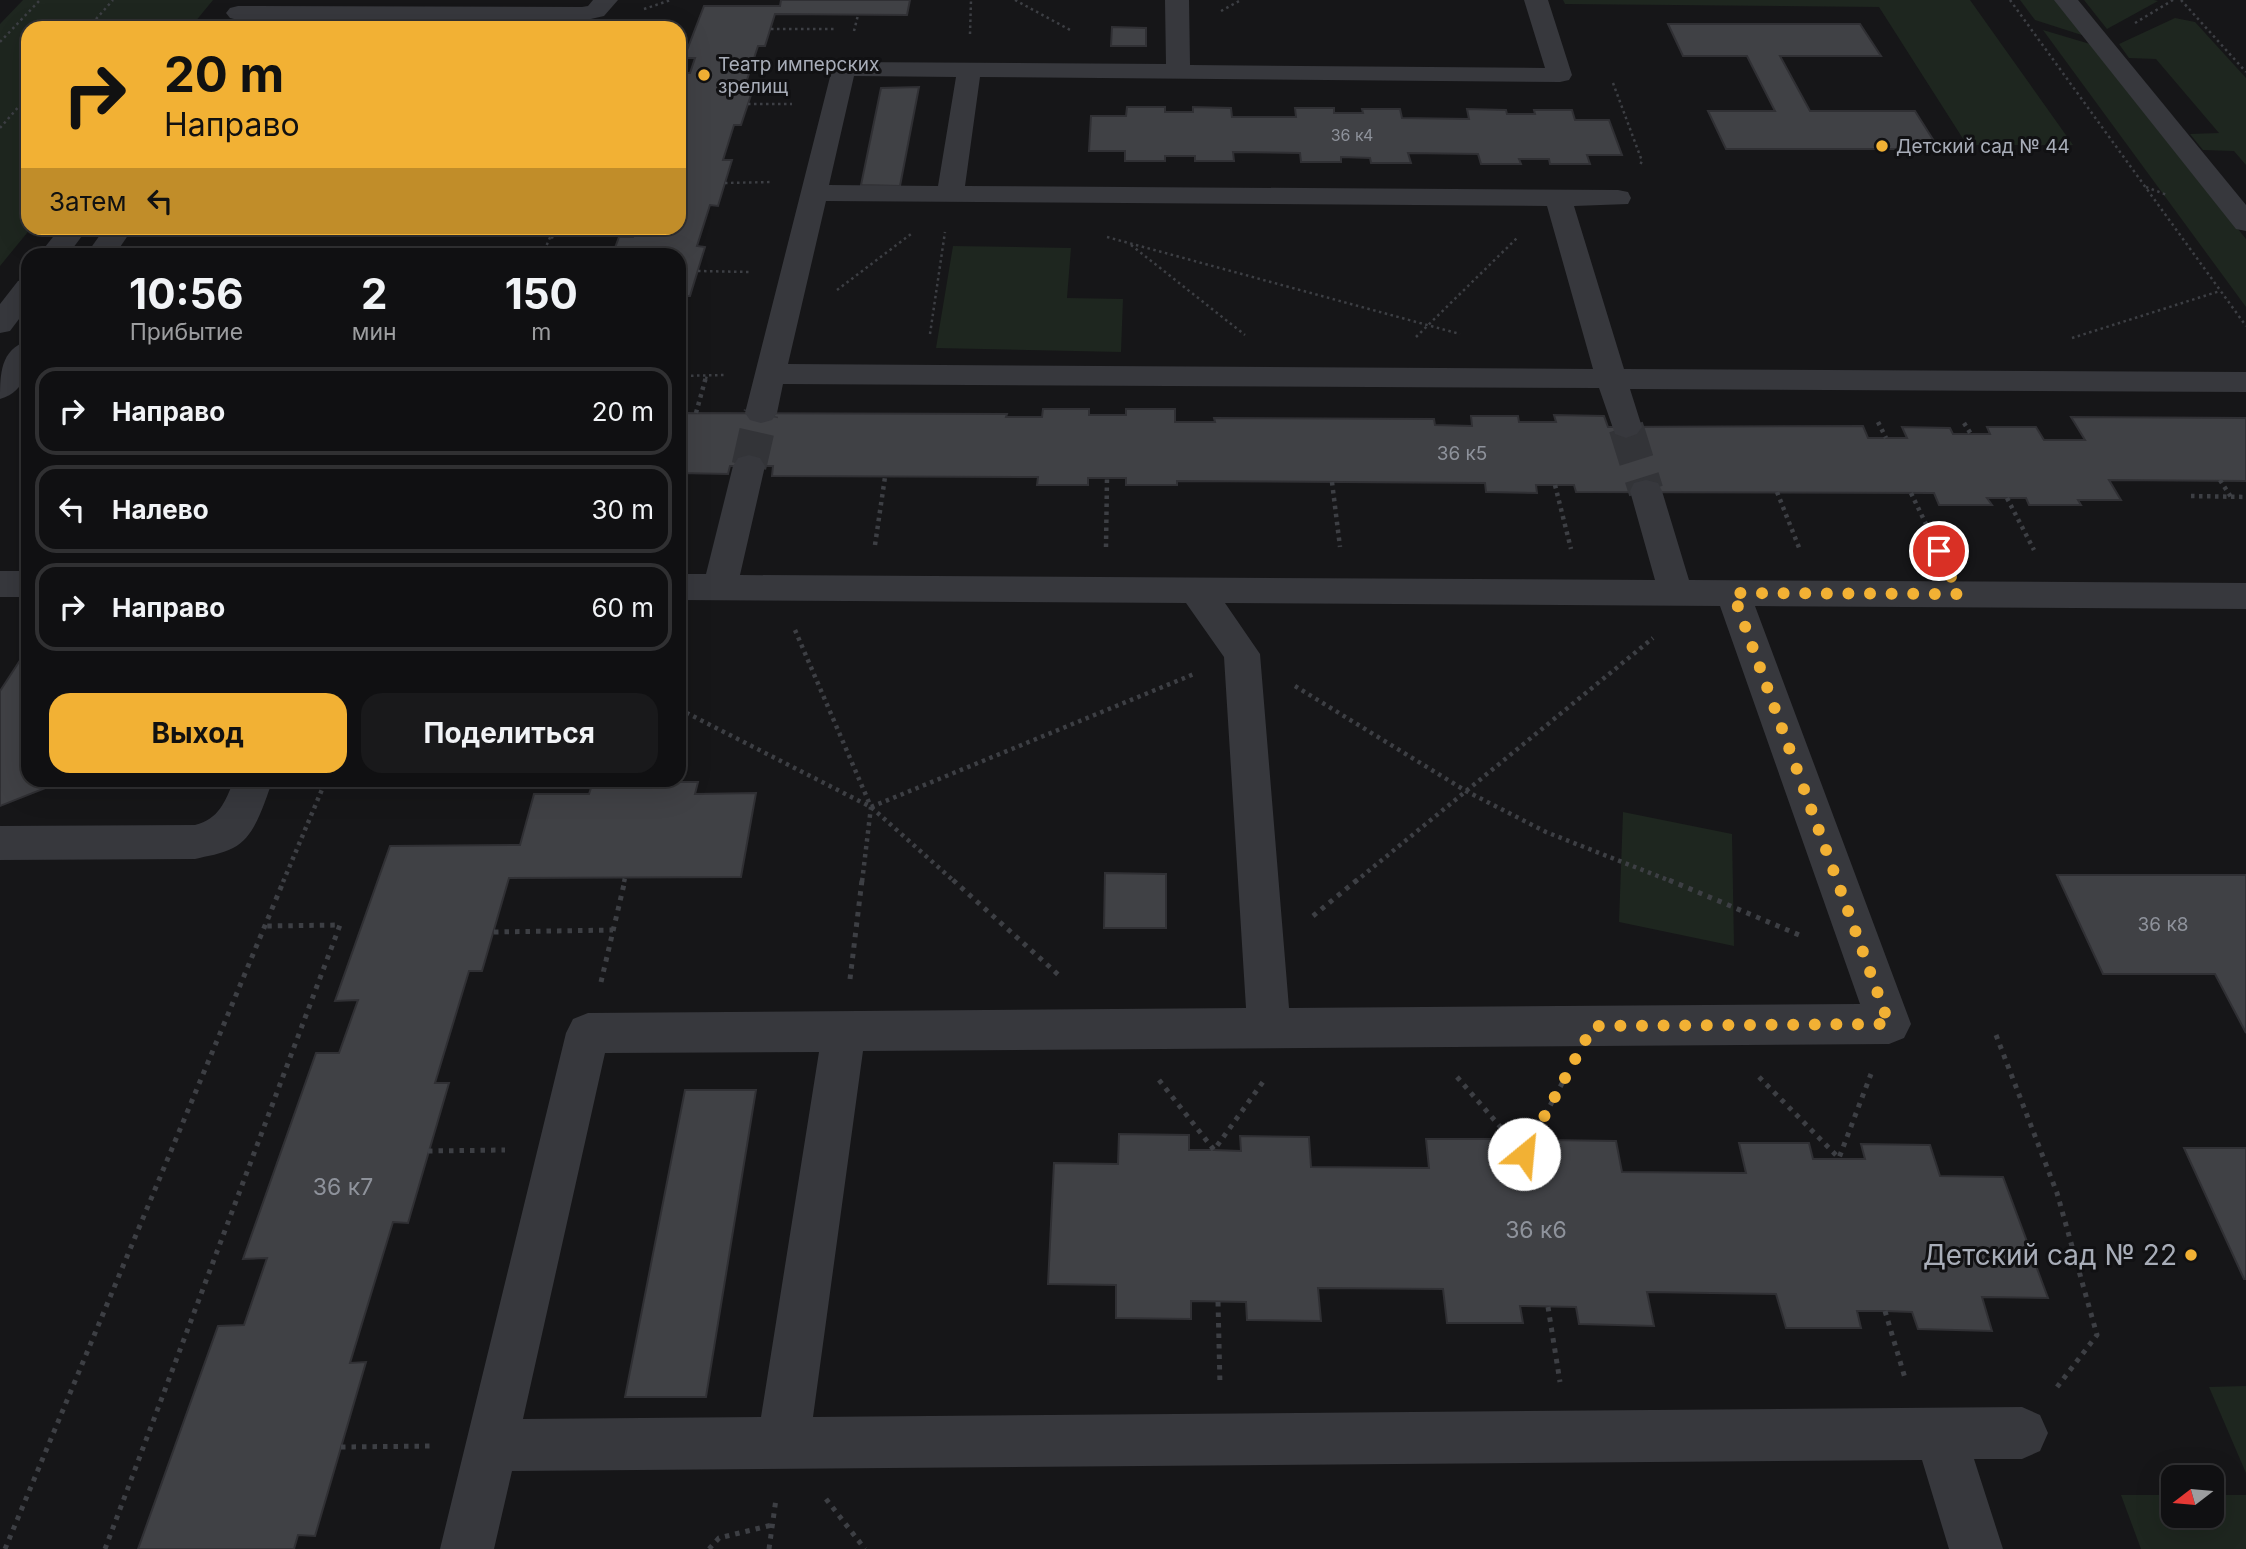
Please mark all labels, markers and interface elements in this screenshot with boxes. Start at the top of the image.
text: 20 m [164,45,284,104]
icon: right [49,49,140,140]
place label: Театр имперских зрелищ [718,53,879,98]
marker: Театр имперских зрелищ [696,67,712,83]
text: Направо [164,105,300,144]
house number: 36 к4 [1331,125,1373,145]
place label: Детский сад № 44 [1896,135,2070,158]
marker: Детский сад № 44 [1874,138,1890,154]
icon: left [141,182,179,220]
text: Затем [49,186,127,217]
text: 10:56 [129,268,244,319]
text: 2 [361,268,387,319]
text: 150 [505,268,578,319]
text: Прибытие [130,318,243,346]
text: мин [352,318,397,346]
text: m [531,318,551,346]
icon: right [53,392,91,430]
text: Направо [112,396,225,427]
text: 20 m [592,396,654,427]
house number: 36 к5 [1437,442,1487,465]
icon: left [53,490,91,528]
text: Налево [112,494,209,525]
text: 30 m [591,494,654,525]
pin [1909,521,1969,581]
icon: arrive [1920,532,1958,570]
icon: right [53,588,91,626]
text: Направо [112,592,225,623]
text: 60 m [591,592,654,623]
button: Выход [49,693,347,773]
button: Поделиться [361,693,658,773]
house number: 36 к8 [2138,913,2188,936]
position arrow [1487,1117,1561,1191]
house number: 36 к7 [313,1173,373,1201]
house number: 36 к6 [1505,1216,1567,1244]
place label: Детский сад № 22 [1923,1238,2177,1272]
marker: Детский сад № 22 [2183,1247,2199,1263]
north arrow [2161,1465,2224,1528]
map controls [2161,1465,2224,1528]

